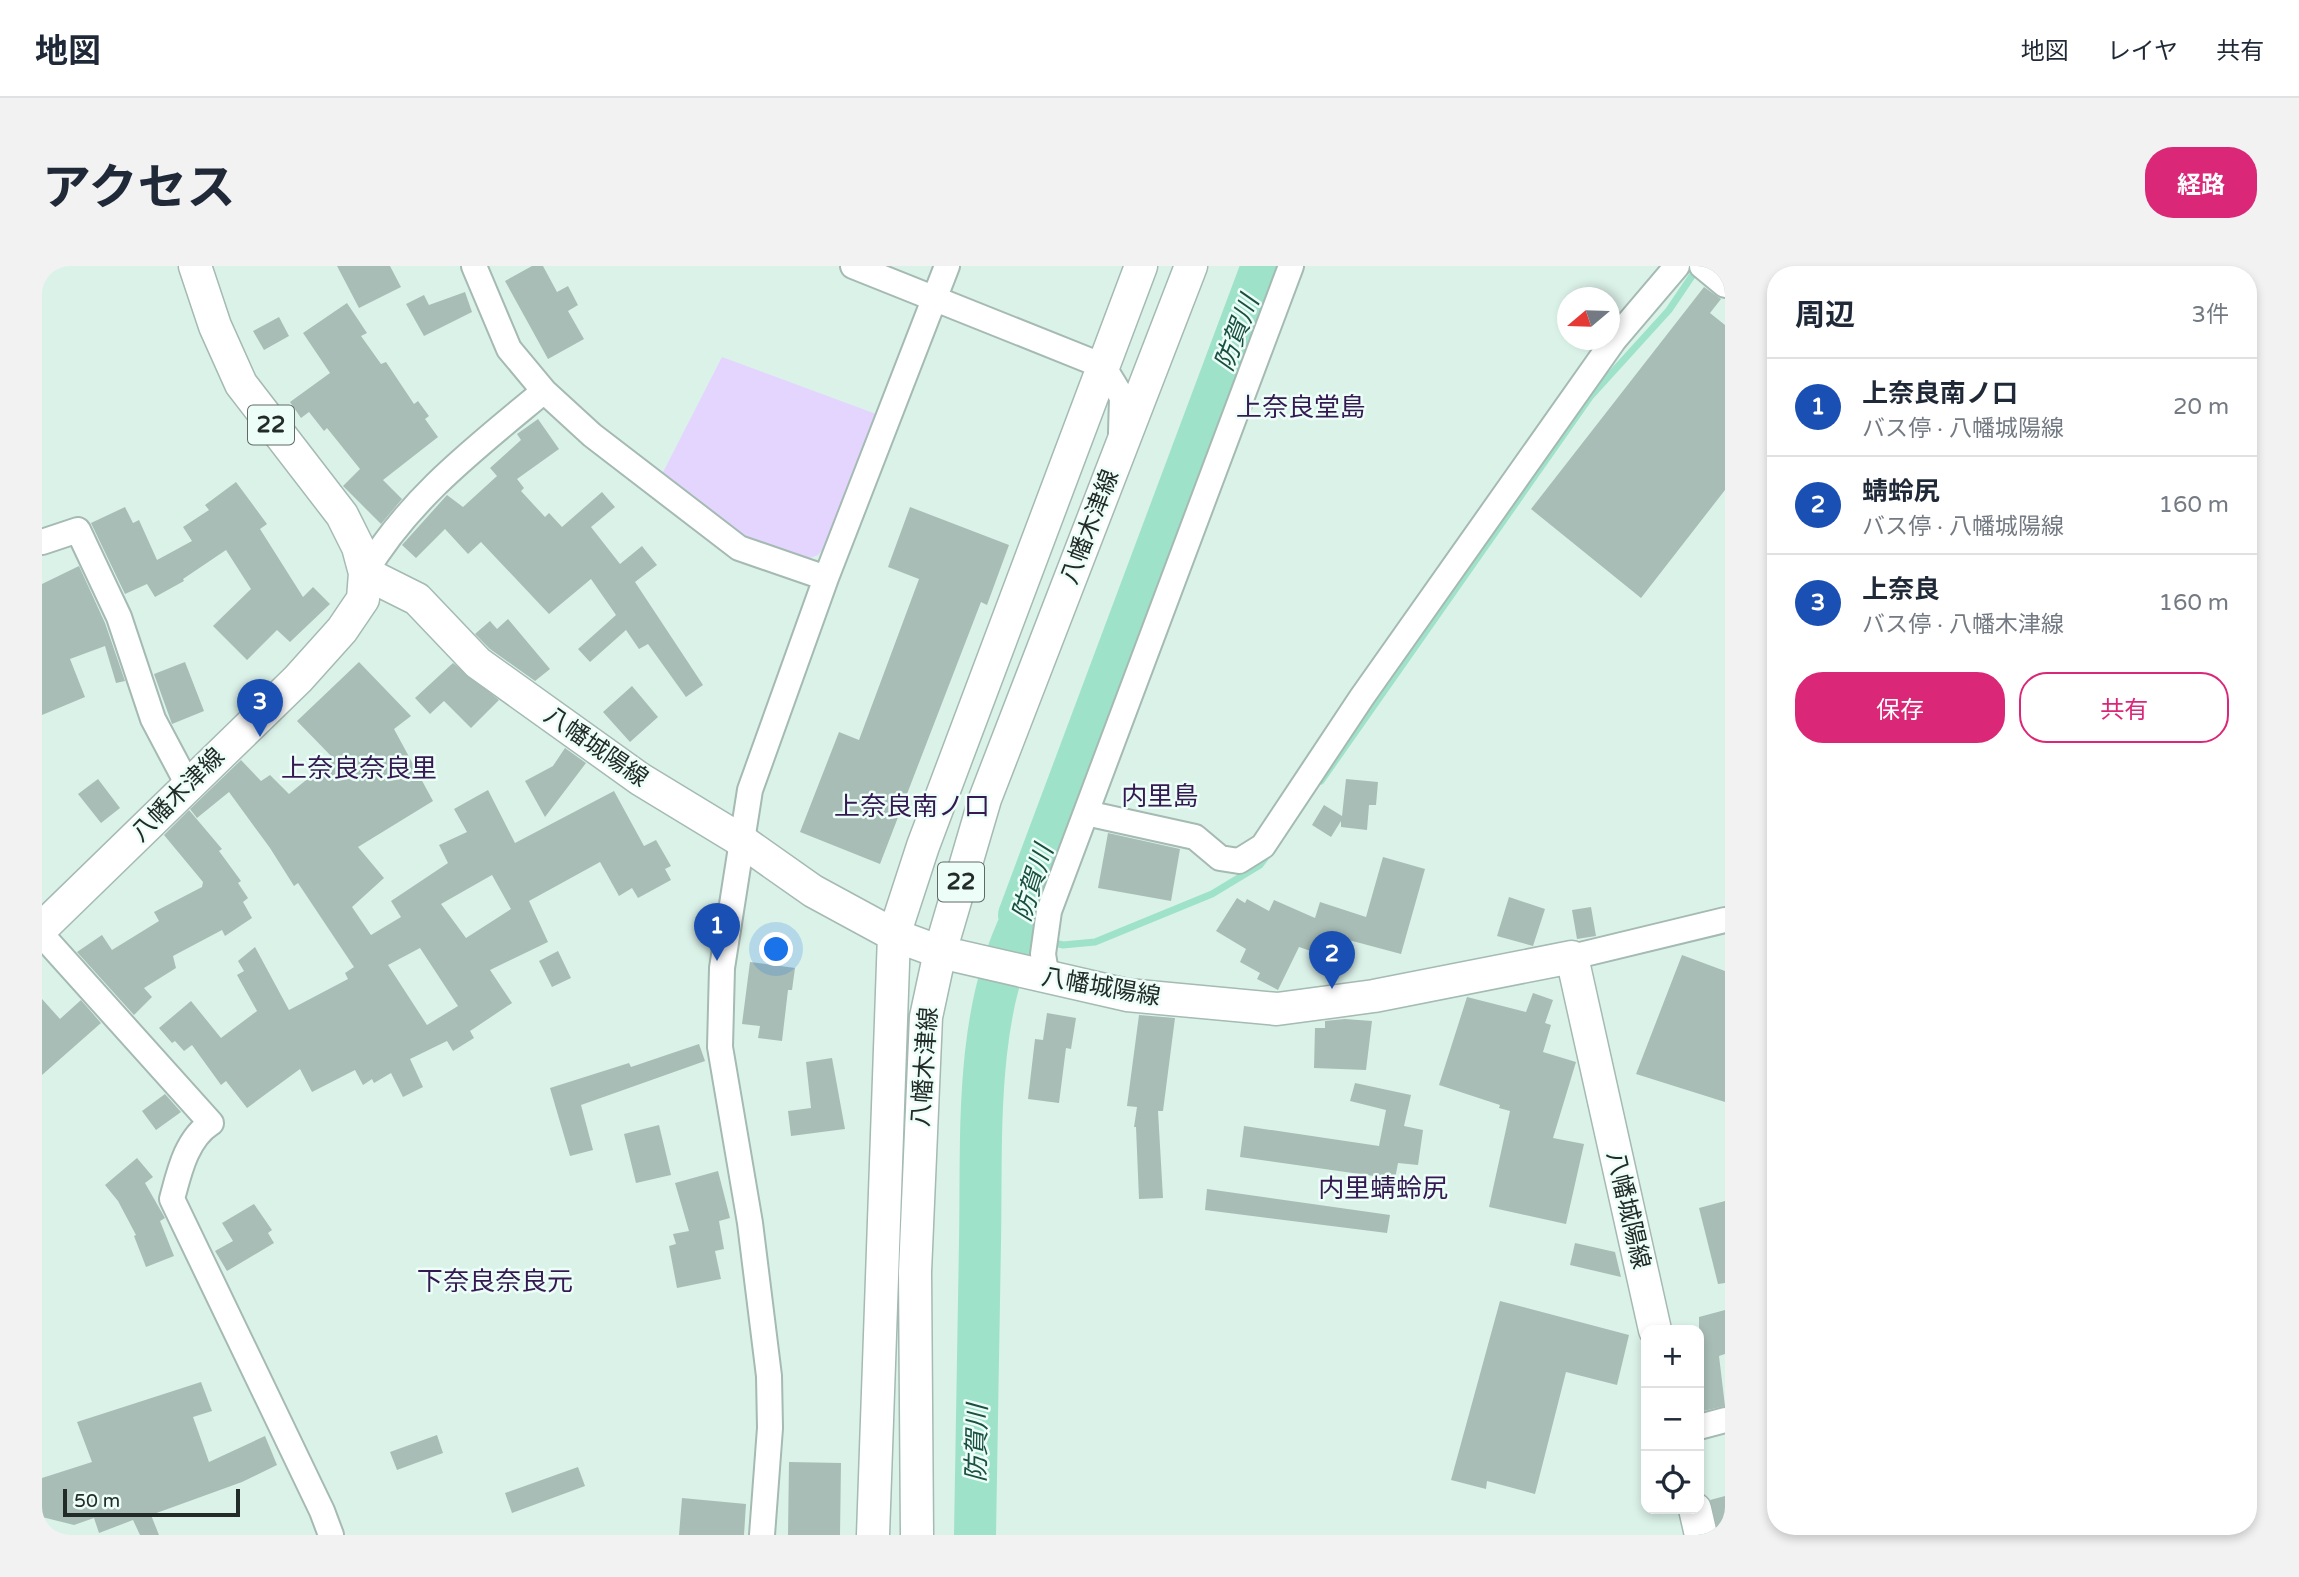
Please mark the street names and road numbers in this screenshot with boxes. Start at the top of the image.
road number: 22 [248,406,294,444]
street label: 八幡木津線 [1055,466,1125,588]
street label: 八幡城陽線 [539,701,653,793]
street label: 八幡木津線 [125,742,231,848]
road number: 22 [938,862,984,902]
street label: 八幡城陽線 [1039,962,1163,1012]
street label: 八幡木津線 [906,1006,944,1128]
street label: 八幡城陽線 [1600,1148,1656,1272]

